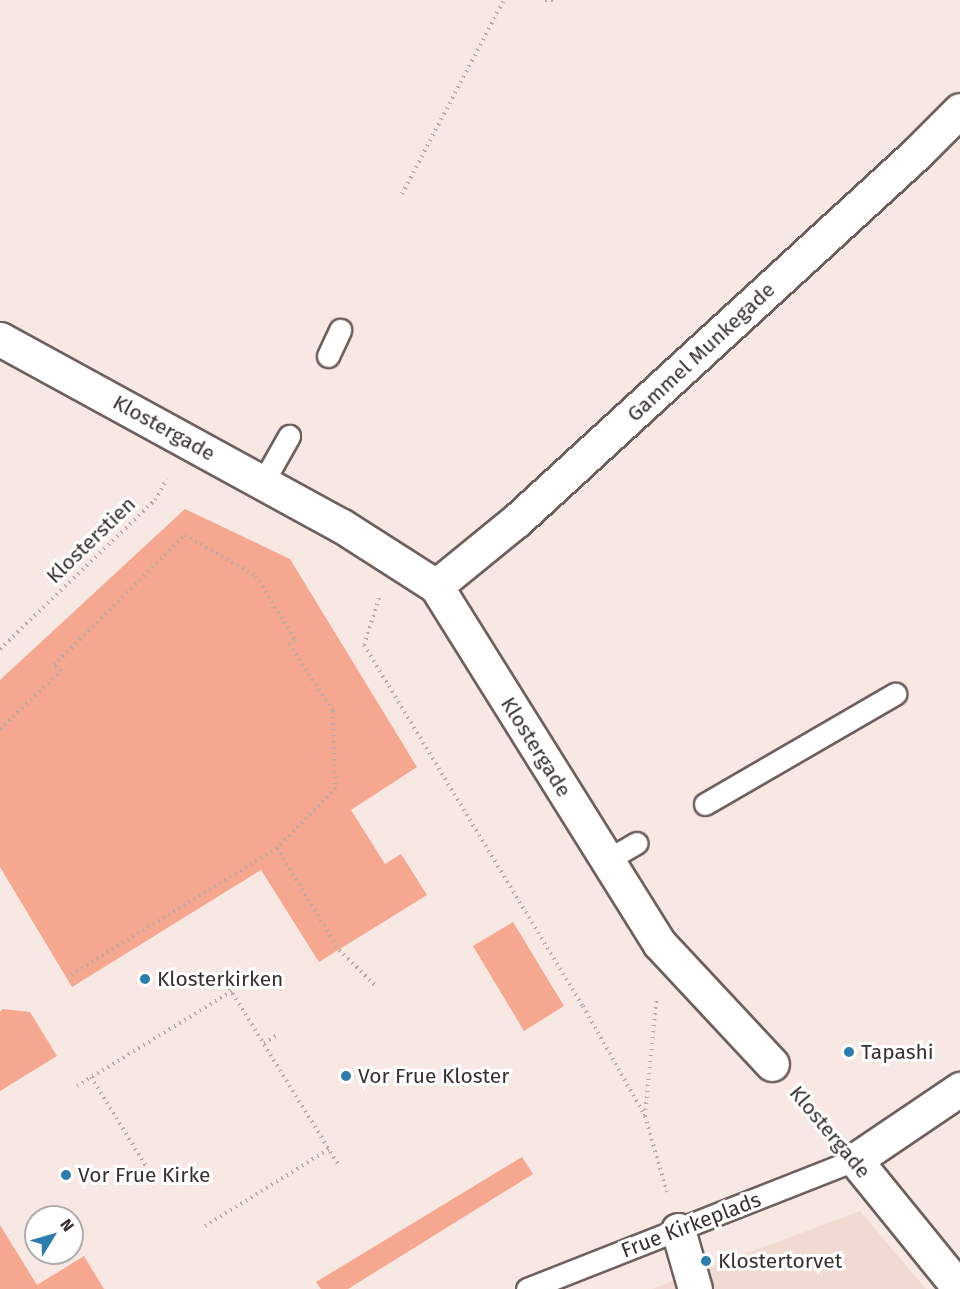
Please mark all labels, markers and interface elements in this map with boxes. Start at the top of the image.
street label: Gammel Munkegade [622,277,780,427]
street label: Klostergade [109,390,219,466]
street label: Klosterstien [41,491,141,589]
street label: Klostergade [495,692,577,802]
place label: Klosterkirken [157,966,283,992]
marker: Klosterkirken [138,972,152,986]
place label: Tapashi [861,1039,934,1065]
marker: Tapashi [842,1045,856,1059]
place label: Vor Frue Kloster [358,1063,509,1089]
marker: Vor Frue Kloster [339,1069,353,1083]
street label: Klostergade [784,1081,876,1183]
place label: Vor Frue Kirke [78,1162,210,1188]
marker: Vor Frue Kirke [59,1168,73,1182]
street label: Frue Kirkeplads [618,1187,764,1263]
north arrow [24,1205,84,1265]
text: N [56,1215,78,1235]
place label: Klostertorvet [718,1248,842,1274]
marker: Klostertorvet [699,1254,713,1268]

